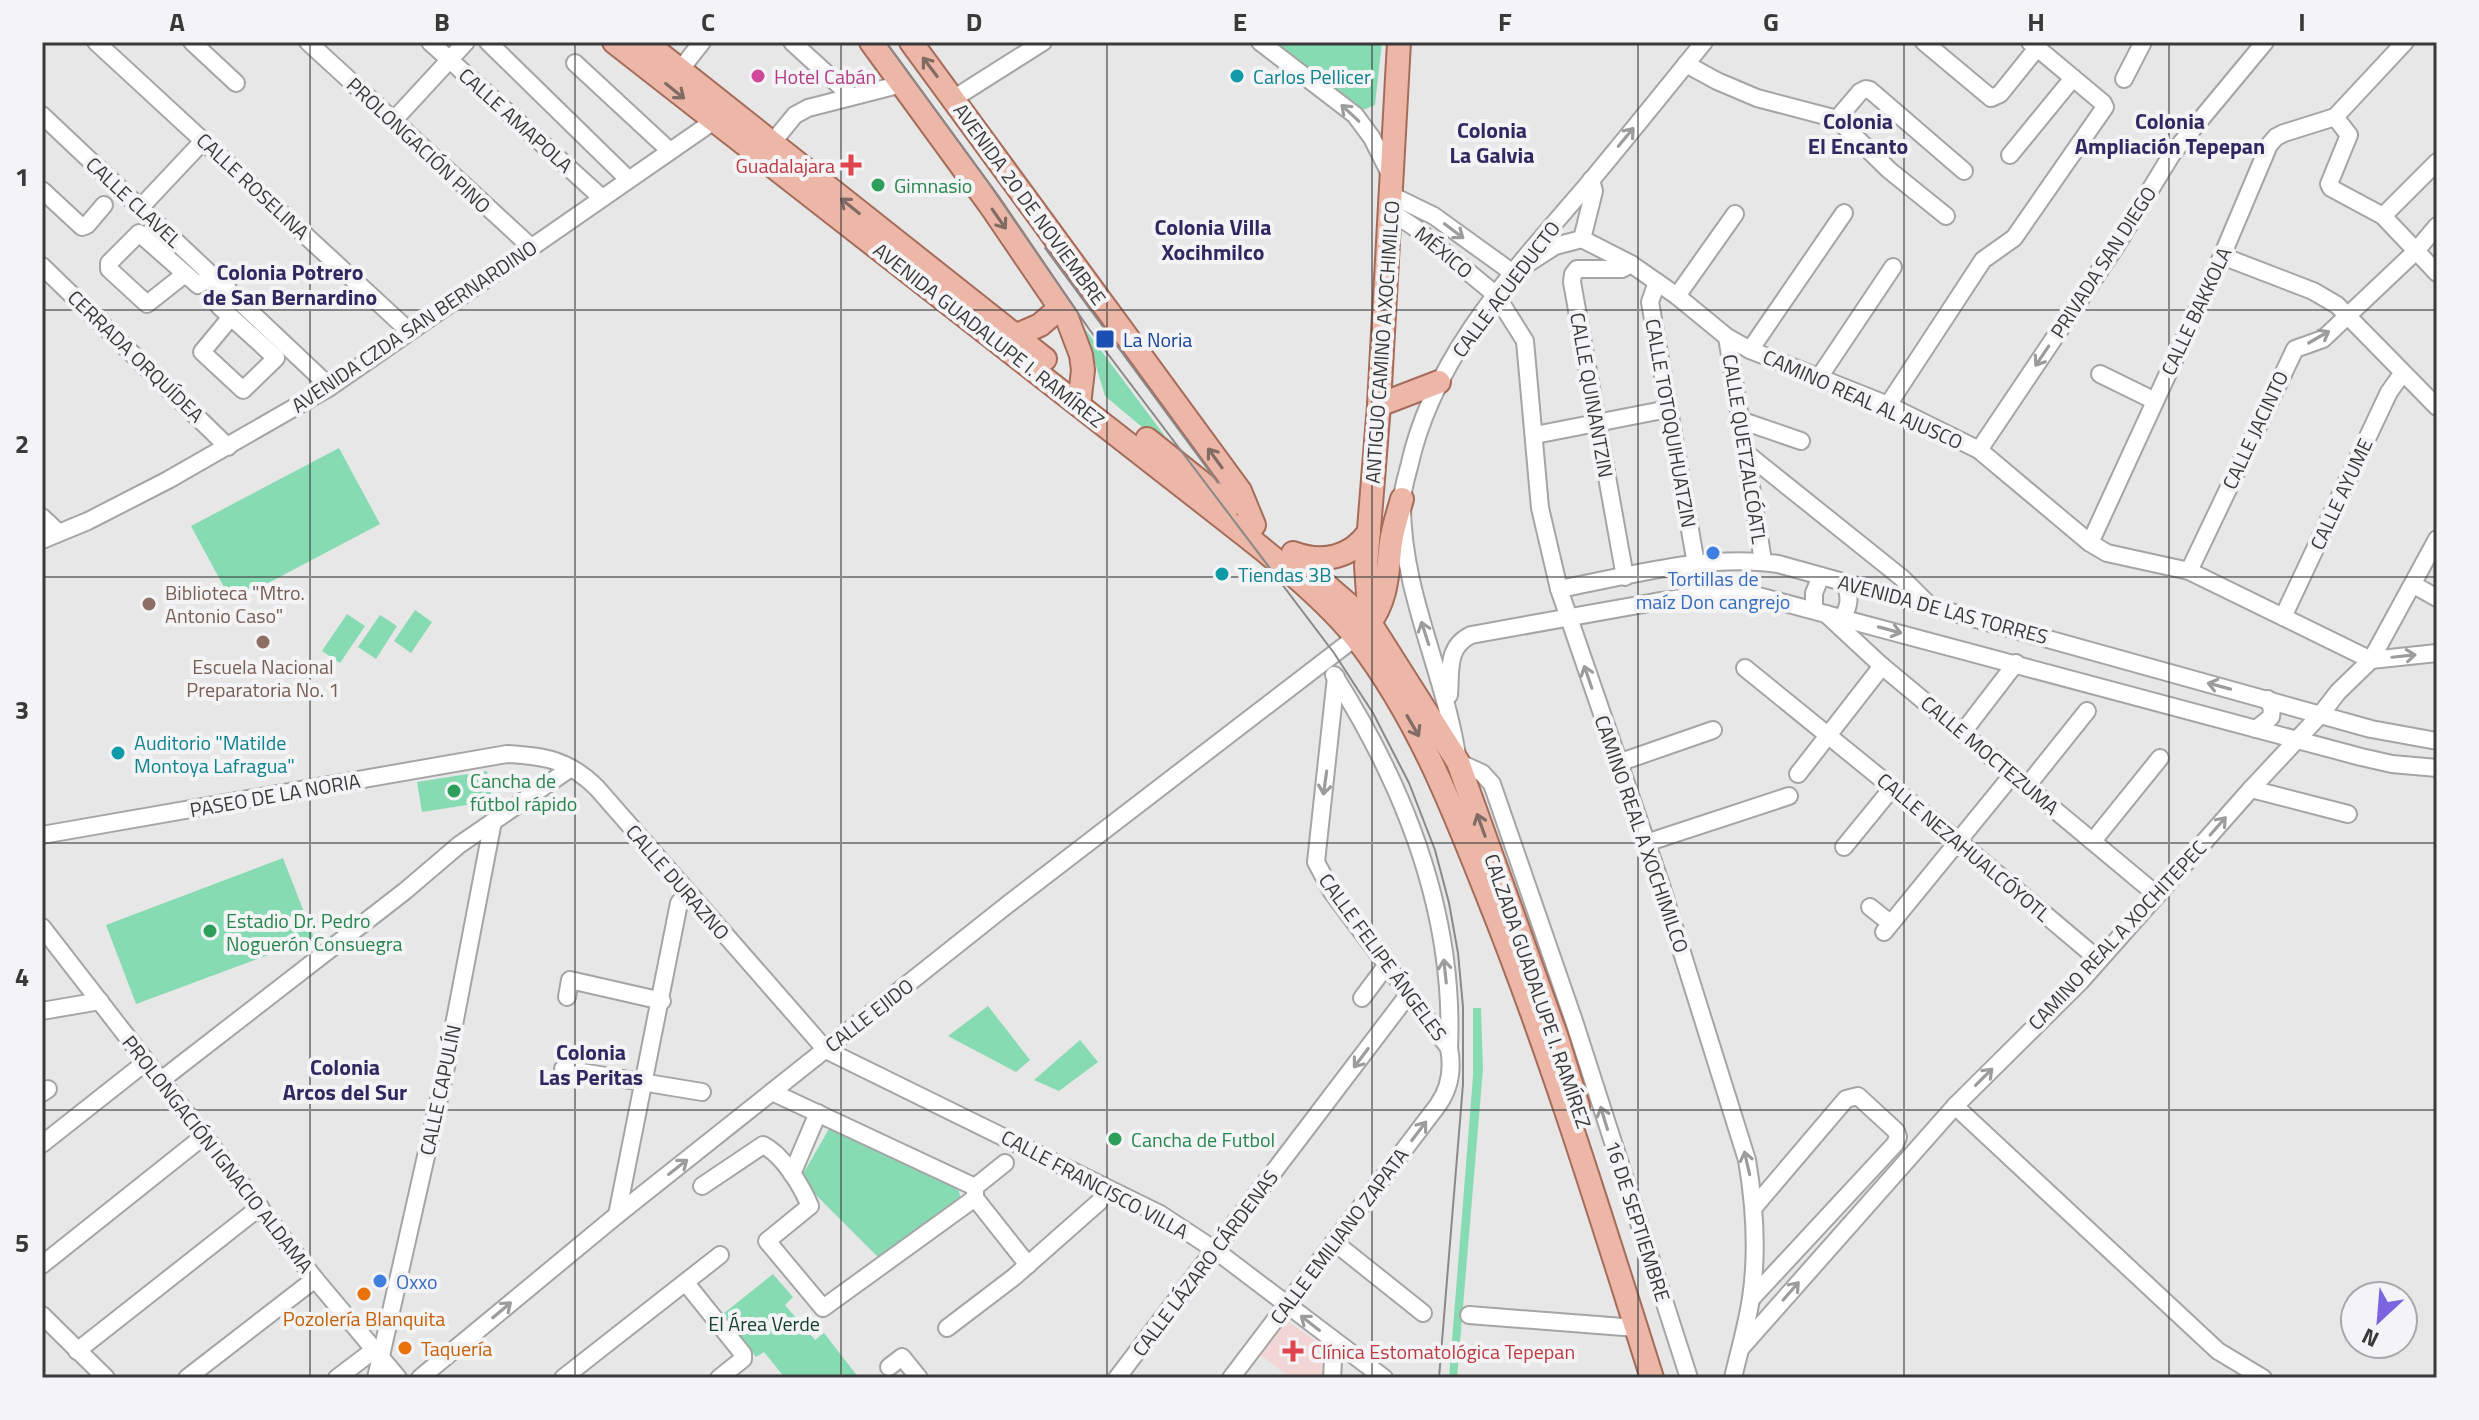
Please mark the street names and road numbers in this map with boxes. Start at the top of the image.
street label: CALLE AMAPOLA [452,60,580,180]
street label: PROLONGACIÓN PINO [340,70,498,220]
street label: AVENIDA 20 DE NOVIEMBRE [946,97,1114,311]
street label: CALLE ROSELINA [189,125,317,247]
street label: CALLE CLAVEL [79,149,189,255]
street label: PRIVADA SAN DIEGO [2042,180,2164,344]
street label: ANTIGUO CAMINO A XOCHIMILCO [1357,199,1407,485]
street label: CALLE ACUEDUCTO [1444,214,1568,364]
street label: MÉXICO [1408,218,1480,286]
street label: AVENIDA CZDA SAN BERNARDINO [285,232,543,420]
street label: AVENIDA GUADALUPE I. RAMÍREZ [867,235,1111,435]
street label: CALLE BAKKOLA [2153,242,2239,380]
street label: CERRADA ORQUÍDEA [61,282,211,430]
street label: CALLE QUINANTZIN [1562,310,1622,480]
street label: CALLE TOTOQUIHUATZIN [1637,316,1705,530]
street label: CAMINO REAL AL AJUSCO [1758,341,1968,457]
street label: CALLE QUETZALCÓATL [1715,352,1775,546]
street label: CALLE JACINTO [2214,366,2296,494]
street label: CALLE AYUME [2302,433,2380,555]
street label: AVENIDA DE LAS TORRES [1835,566,2051,652]
street label: CALLE MOCTEZUMA [1914,688,2066,822]
street label: CAMINO REAL A XOCHIMILCO [1587,711,1697,957]
street label: PASEO DE LA NORIA [187,765,363,825]
street label: CALLE NEZAHUALCÓYOTL [1870,765,2058,929]
street label: CALLE DURAZNO [619,817,737,947]
street label: CAMINO REAL A XOCHITEPEC [2020,833,2214,1037]
street label: CALZADA GUADALUPE I. RAMÍREZ [1476,850,1600,1132]
street label: CALLE FELIPE ÁNGELES [1311,867,1455,1047]
street label: CALLE EJIDO [818,970,920,1060]
street label: CALLE CAPULÍN [411,1022,469,1158]
street label: PROLONGACIÓN IGNACIO ALDAMA [115,1028,321,1280]
street label: CALLE FRANCISCO VILLA [996,1121,1194,1247]
street label: 16 DE SEPTIEMBRE [1597,1136,1679,1306]
street label: CALLE EMILIANO ZAPATA [1262,1141,1416,1331]
street label: CALLE LÁZARO CÁRDENAS [1124,1163,1286,1363]

